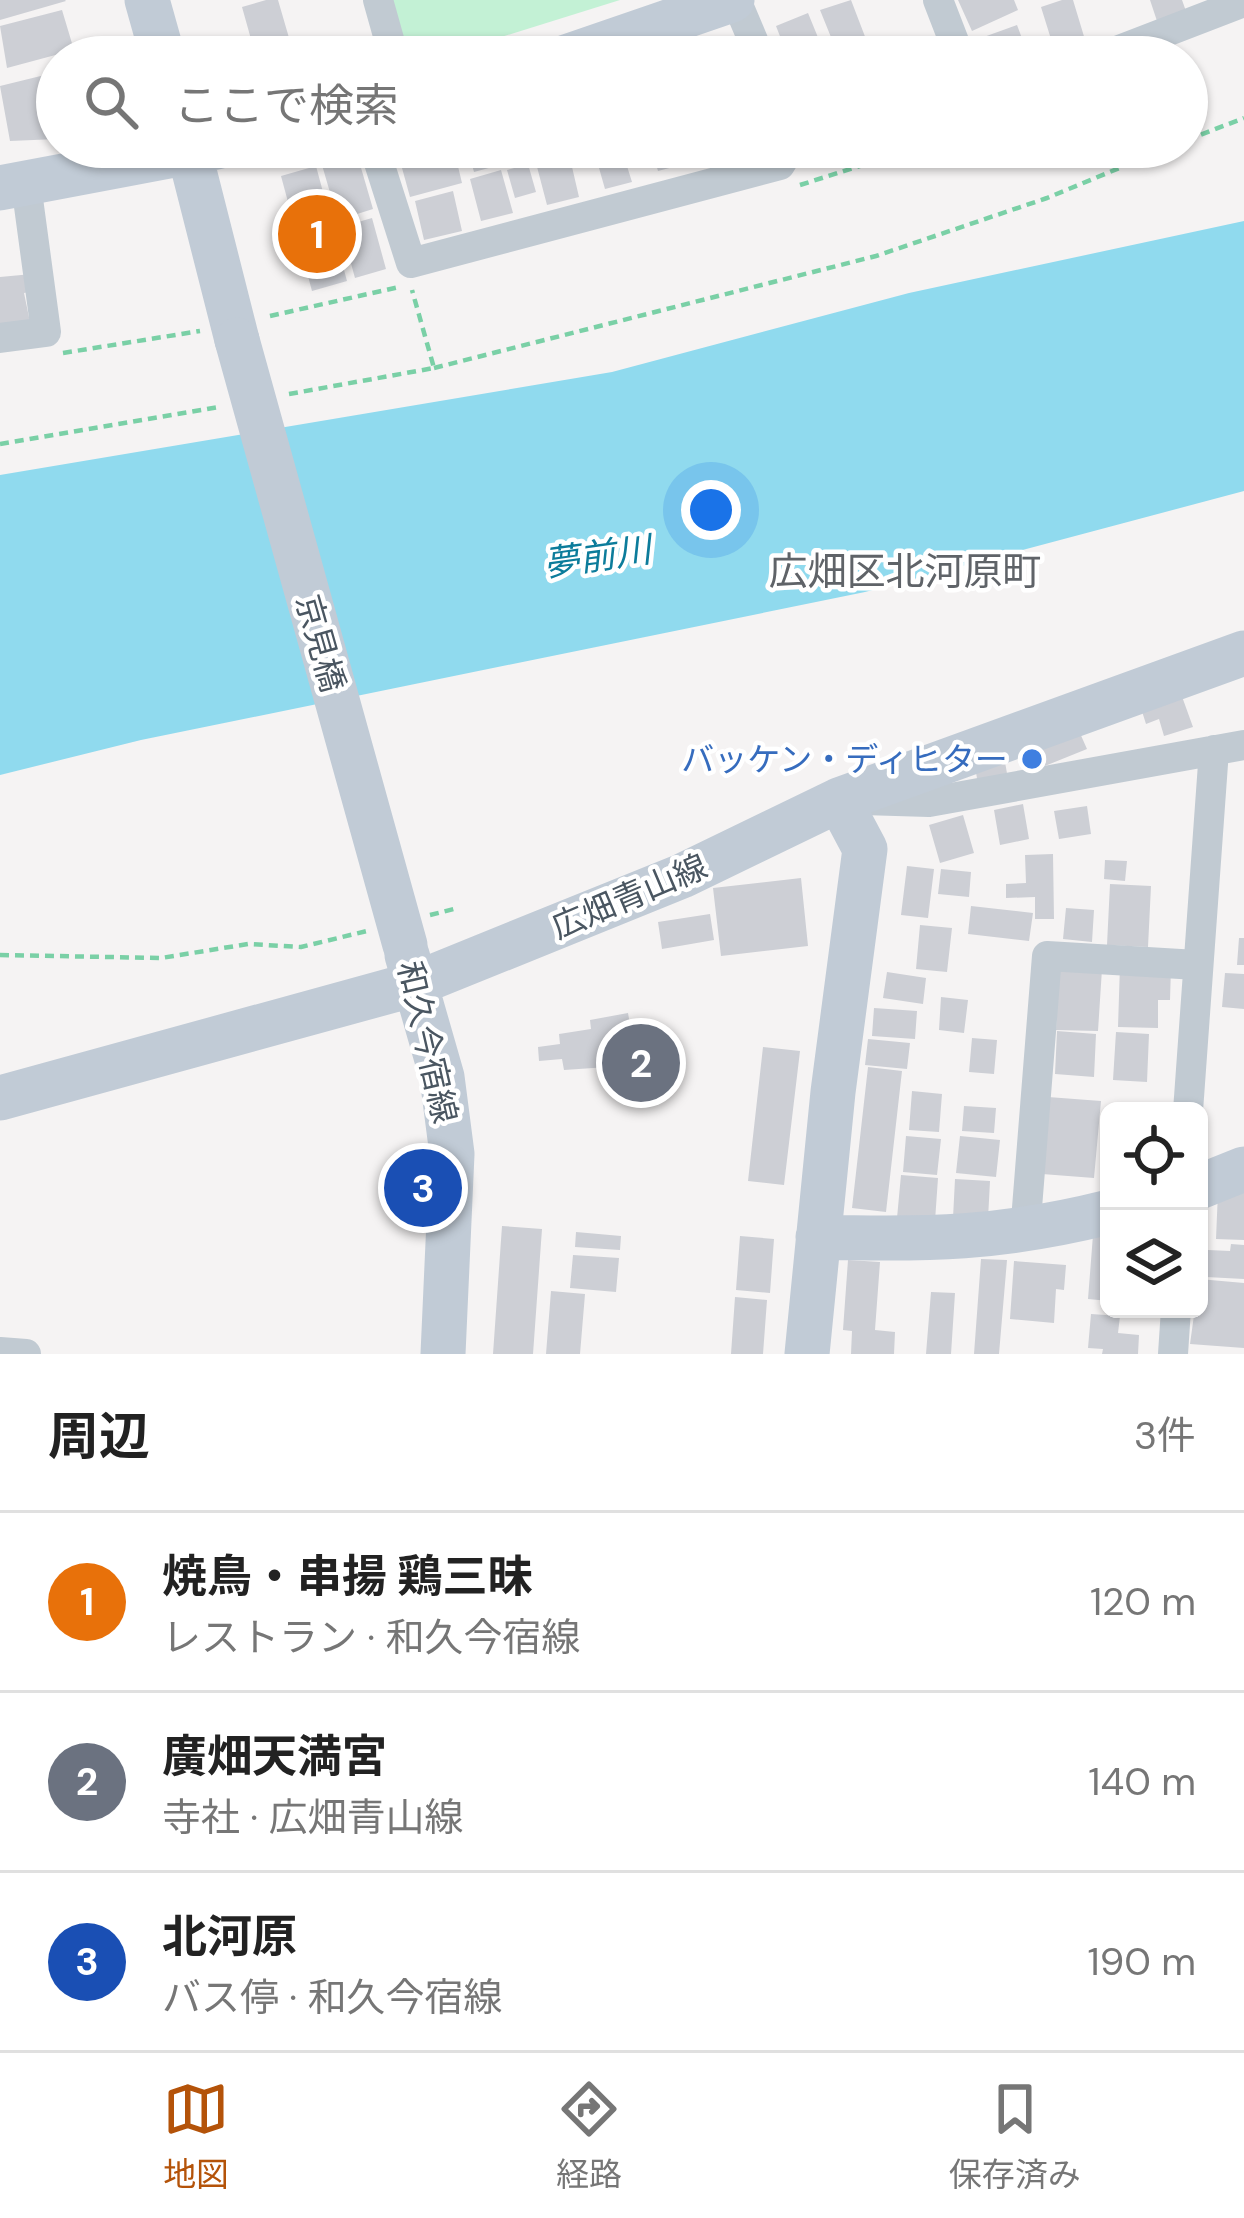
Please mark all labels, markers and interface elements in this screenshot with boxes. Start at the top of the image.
search box [36,36,1208,168]
icon: search [78,69,144,135]
text: ここで検索 [174,76,399,135]
pin: 1 [278,189,356,279]
your location [681,480,741,540]
water label: 夢前川 [540,525,658,587]
district label: 広畑区北河原町 [768,546,1042,597]
street label: 京見橋 [286,590,355,697]
place label: バッケン・ディヒター [681,738,1008,781]
marker: バッケン・ディヒター [1019,746,1045,772]
street label: 広畑青山線 [545,844,714,948]
street label: 和久今宿線 [388,957,467,1127]
pin: 2 [602,1018,680,1108]
map controls [1100,1102,1208,1318]
button: locate [1100,1102,1208,1210]
pin: 3 [384,1143,462,1233]
button: layers [1100,1210,1208,1318]
text: 周辺 [48,1403,150,1470]
text: 3件 [1134,1410,1196,1461]
text: 焼鳥・串揚 鶏三昧 [162,1547,533,1606]
text: 1 [80,1576,94,1627]
text: 120 m [1090,1576,1196,1627]
text: レストラン · 和久今宿線 [162,1612,580,1663]
text: 廣畑天満宮 [162,1727,387,1786]
text: 2 [76,1756,98,1807]
text: 140 m [1088,1756,1196,1807]
text: 寺社 · 広畑青山線 [162,1792,463,1843]
text: 北河原 [162,1907,297,1966]
text: 3 [75,1936,99,1987]
text: 190 m [1088,1936,1196,1987]
text: バス停 · 和久今宿線 [162,1972,502,2023]
tab: 地図 [163,2076,229,2196]
tab: 経路 [556,2076,622,2196]
tab: 保存済み [949,2076,1081,2196]

